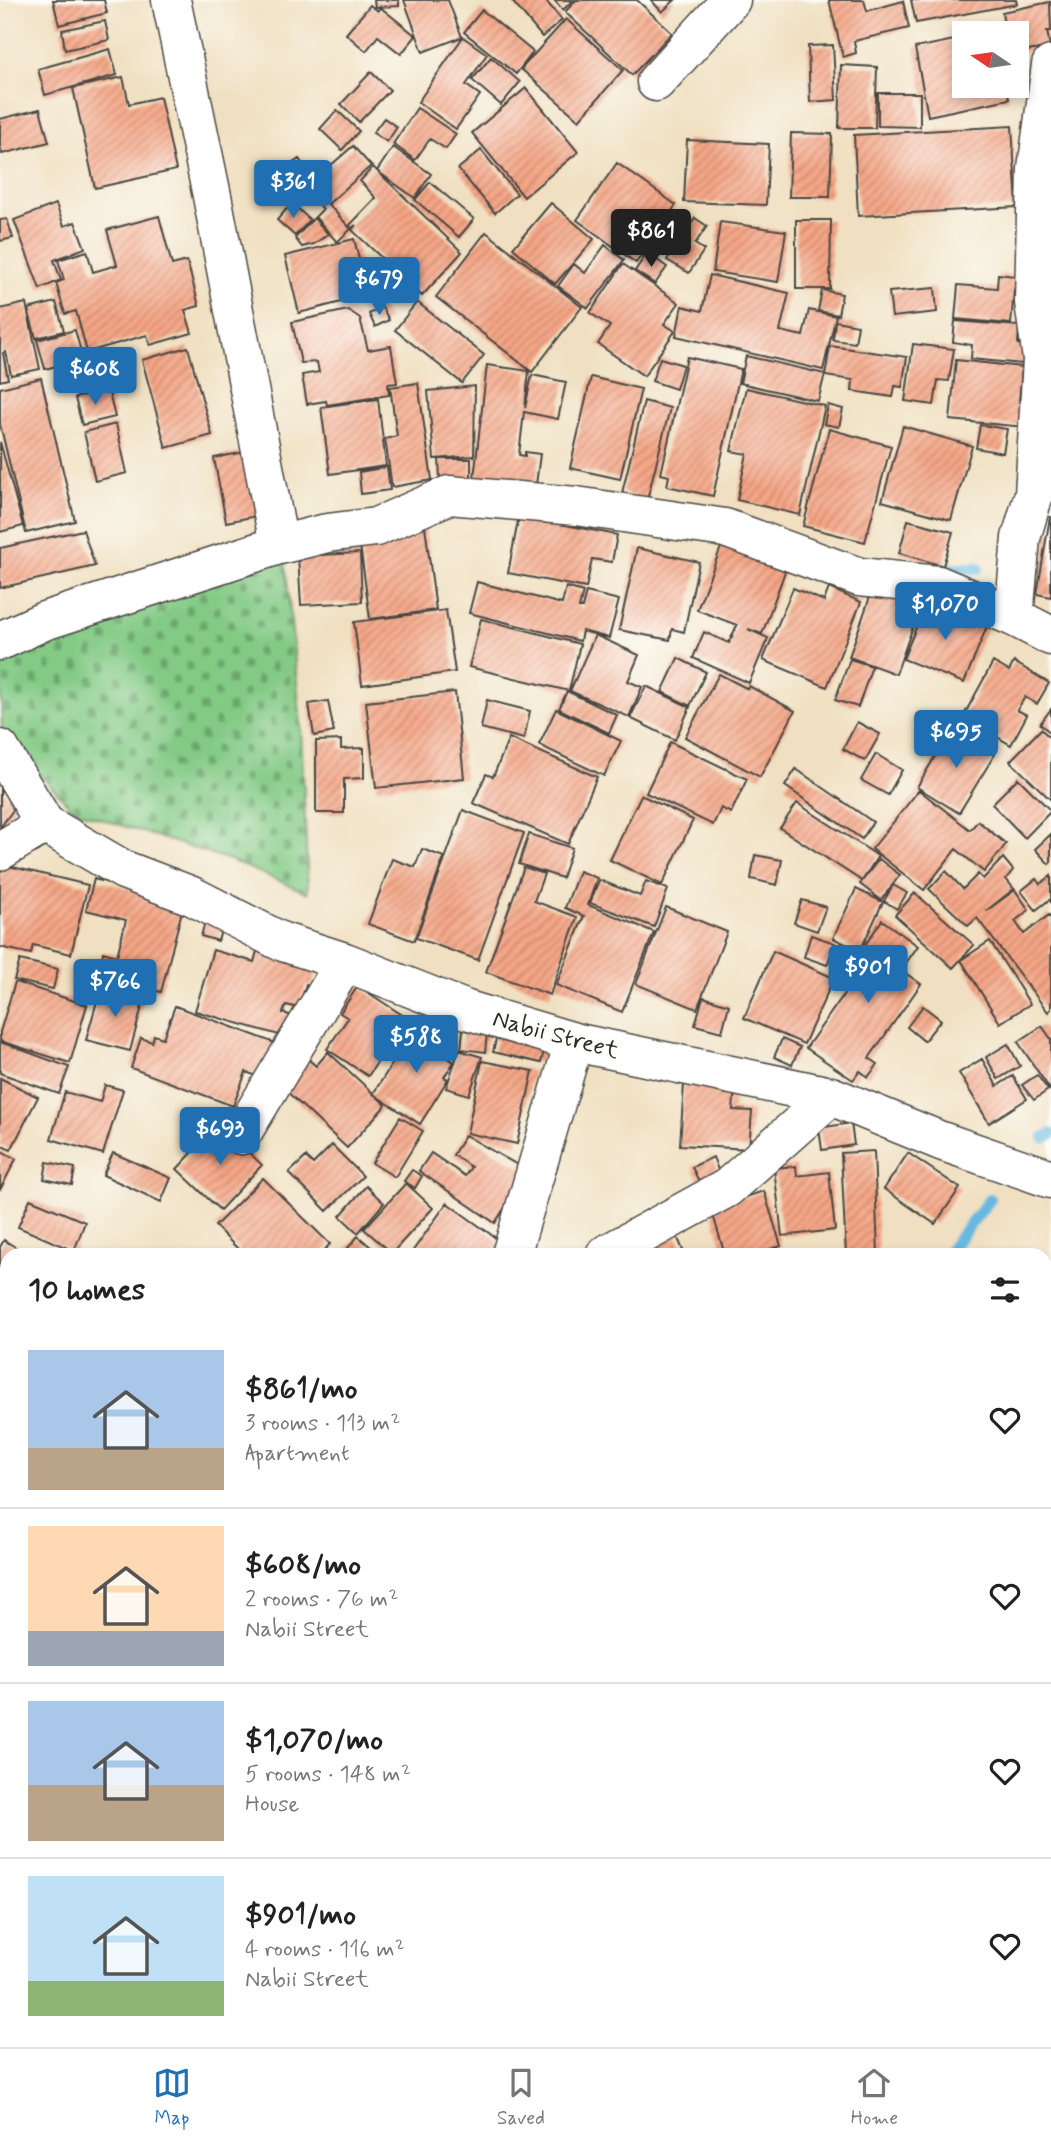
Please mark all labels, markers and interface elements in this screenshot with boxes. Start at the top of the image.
north arrow [952,21,1029,98]
map controls [952,21,1029,98]
pin: $361 [252,160,334,220]
text: $361 [270,168,316,198]
pin: $861 [610,210,692,269]
text: $861 [627,217,675,247]
pin: $679 [338,258,420,317]
text: $679 [355,265,404,295]
pin: $608 [54,348,136,407]
text: $608 [70,355,120,385]
pin: $1,070 [888,582,1002,642]
text: $1,070 [911,590,979,620]
pin: $695 [915,710,997,770]
text: $695 [930,718,982,748]
pin: $901 [827,946,909,1005]
text: $901 [845,953,891,983]
pin: $766 [74,960,156,1019]
text: $766 [89,967,141,997]
street label: Nabii Street [489,1004,622,1067]
pin: $588 [375,1016,457,1075]
text: $588 [390,1023,442,1053]
pin: $693 [179,1108,261,1167]
text: $693 [196,1115,244,1145]
text: 10 homes [28,1271,145,1310]
icon: filters [986,1271,1024,1309]
text: $861/mo [245,1370,358,1409]
icon: home [84,1378,168,1462]
icon: heart [986,1401,1024,1439]
text: 3 rooms · 113 m² [245,1409,400,1439]
text: Apartment [245,1439,350,1469]
text: $608/mo [245,1546,361,1585]
icon: home [84,1554,168,1638]
icon: heart [986,1577,1024,1615]
text: 2 rooms · 76 m² [245,1585,398,1615]
text: Nabii Street [245,1615,369,1645]
text: $1,070/mo [245,1721,383,1760]
icon: home [84,1729,168,1813]
icon: heart [986,1752,1024,1790]
text: 5 rooms · 148 m² [245,1760,411,1790]
text: House [245,1790,299,1820]
text: $901/mo [245,1896,356,1935]
icon: home [84,1904,168,1988]
icon: heart [986,1927,1024,1965]
text: 4 rooms · 116 m² [245,1935,405,1965]
text: Nabii Street [245,1965,369,1995]
tab: Map [153,2064,191,2131]
tab: Saved [497,2064,545,2131]
tab: Home [851,2064,898,2131]

